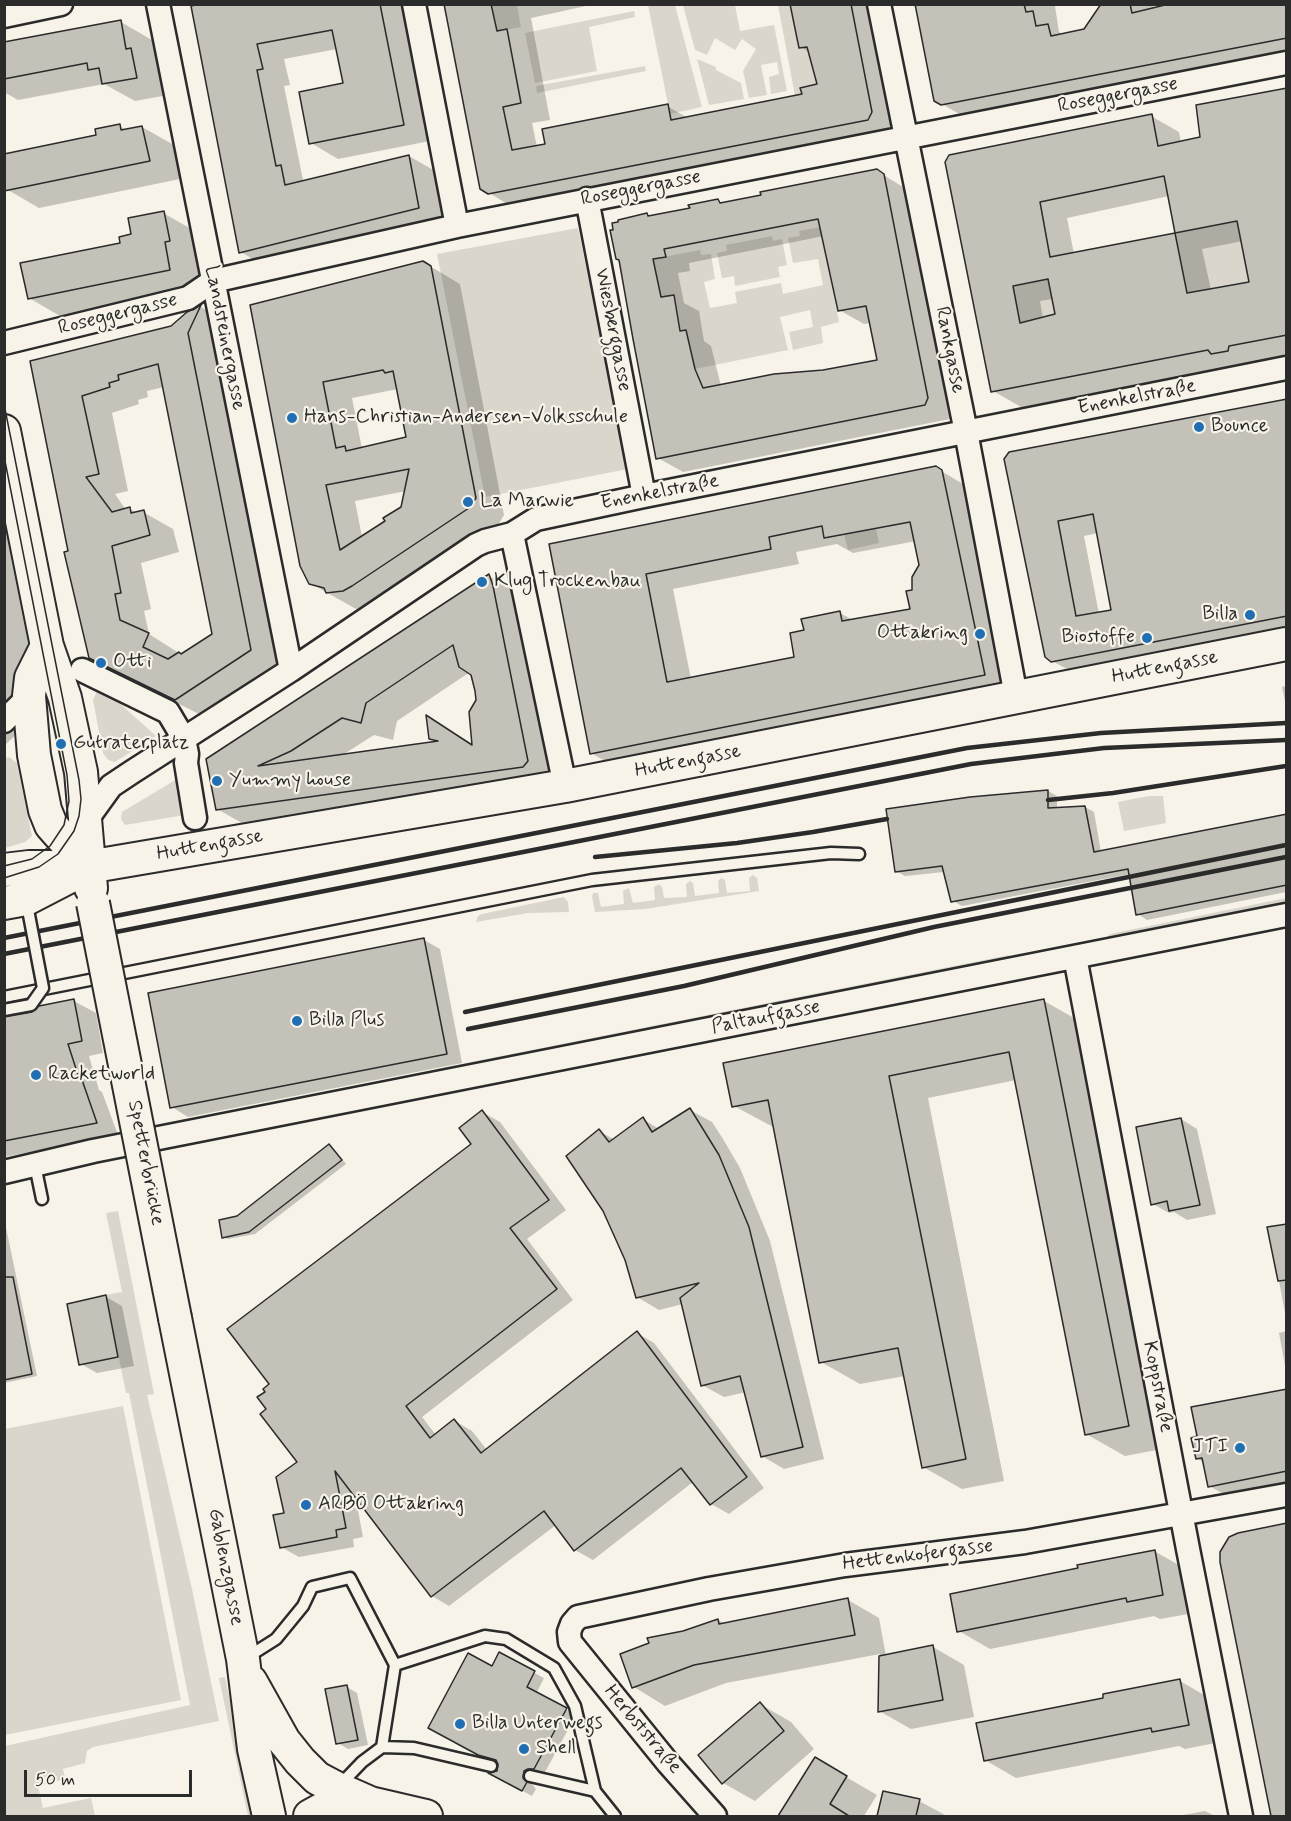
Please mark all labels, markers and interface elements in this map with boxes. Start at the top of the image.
street label: Roseggergasse [1056,73,1180,119]
street label: Roseggergasse [579,166,703,212]
street label: Landsteinergasse [198,264,250,412]
street label: Wiesberggasse [588,266,636,394]
street label: Roseggergasse [56,289,180,341]
street label: Rankgasse [929,305,969,395]
street label: Enenkelstraße [1076,375,1198,421]
place label: Hans-Christian-Andersen-Volksschule [304,406,628,430]
marker: Hans-Christian-Andersen-Volksschule [285,411,299,425]
place label: Bounce [1211,415,1268,439]
marker: Bounce [1192,420,1206,434]
street label: Enenkelstraße [599,470,721,516]
place label: La Marwie [480,490,574,514]
marker: La Marwie [461,495,475,509]
place label: Klug Trockenbau [494,570,641,594]
marker: Klug Trockenbau [475,575,489,589]
place label: Billa [1202,603,1238,627]
marker: Billa [1243,608,1257,622]
place label: Ottakring [877,622,968,646]
place label: Biostoffe [1062,626,1135,650]
marker: Ottakring [973,627,987,641]
marker: Biostoffe [1140,631,1154,645]
street label: Huttengasse [1110,646,1220,690]
place label: Otti [113,651,152,675]
marker: Otti [94,656,108,670]
place label: Gutraterplatz [73,732,189,756]
marker: Gutraterplatz [54,737,68,751]
street label: Huttengasse [633,740,743,784]
place label: Yummy house [229,769,351,793]
marker: Yummy house [210,774,224,788]
street label: Huttengasse [155,825,265,867]
street label: Paltaufgasse [710,996,822,1040]
place label: Billa Plus [309,1009,384,1033]
marker: Billa Plus [290,1014,304,1028]
place label: Racketworld [48,1063,155,1087]
marker: Racketworld [29,1068,43,1082]
street label: Spetterbrücke [121,1098,169,1228]
street label: Koppstraße [1136,1339,1178,1435]
place label: JTI [1192,1436,1228,1460]
marker: JTI [1233,1441,1247,1455]
place label: ARBÖ Ottakring [318,1493,464,1517]
marker: ARBÖ Ottakring [299,1498,313,1512]
street label: Gablenzgasse [202,1506,248,1628]
street label: Hettenkofergasse [841,1535,995,1577]
street label: Herbststraße [598,1681,686,1779]
place label: Billa Unterwegs [472,1712,603,1736]
marker: Billa Unterwegs [453,1717,467,1731]
place label: Shell [536,1737,576,1761]
marker: Shell [517,1742,531,1756]
scale bar [27,1758,195,1796]
text: 50 m [35,1768,75,1792]

